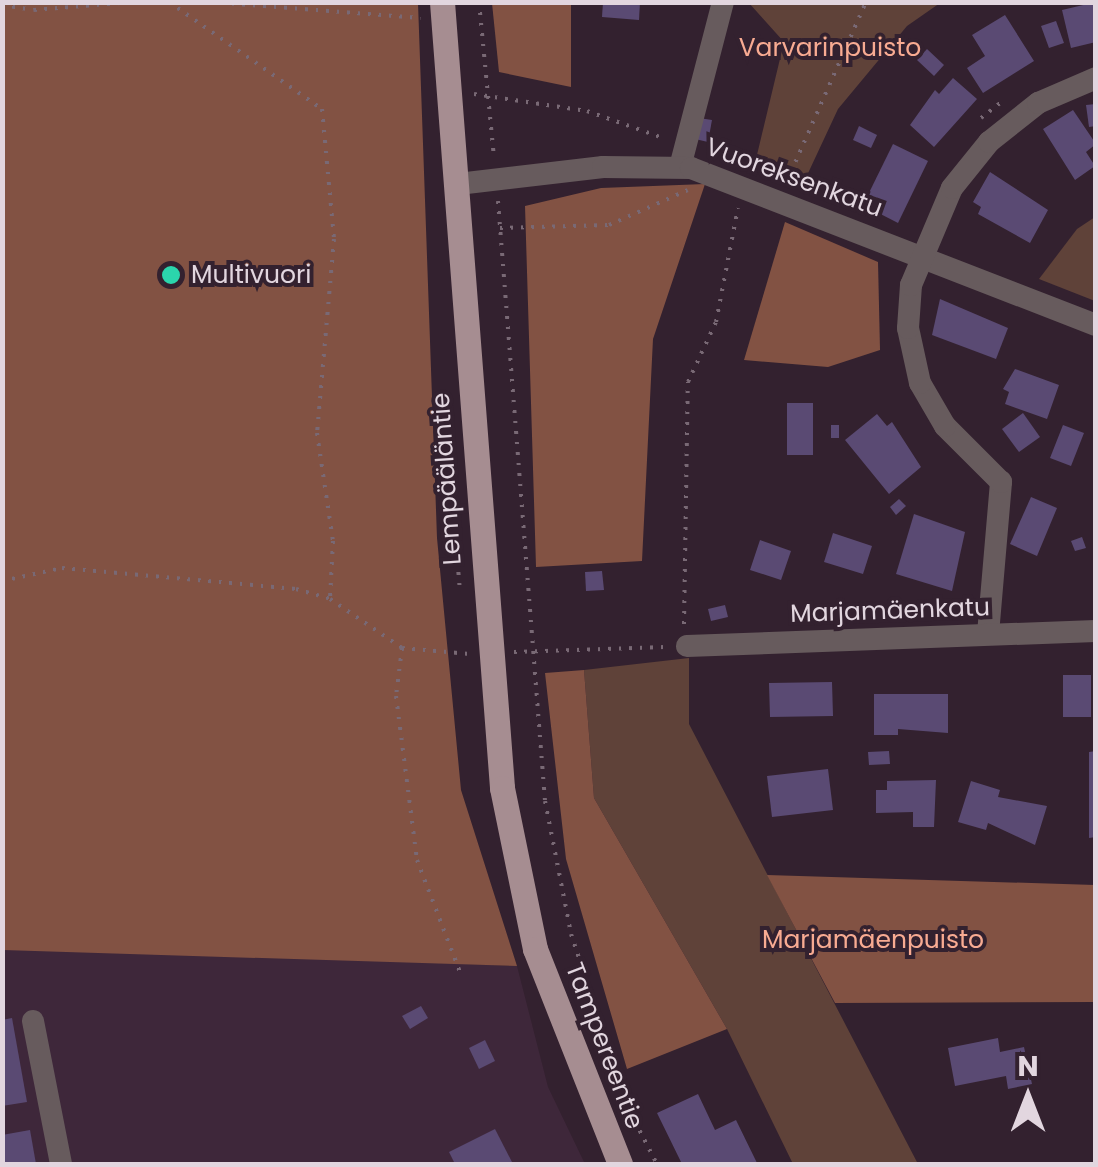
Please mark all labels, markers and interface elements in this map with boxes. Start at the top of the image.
park label: Varvarinpuisto [739,33,921,63]
street label: Vuoreksenkatu [701,132,887,224]
place label: Multivuori [191,260,311,290]
marker: Multivuori [160,264,182,286]
street label: Lempääläntie [426,392,468,566]
street label: Marjamäenkatu [790,593,990,629]
park label: Marjamäenpuisto [762,925,984,955]
street label: Tampereentie [559,959,649,1133]
north arrow [978,1047,1078,1147]
text: N [1017,1047,1039,1086]

